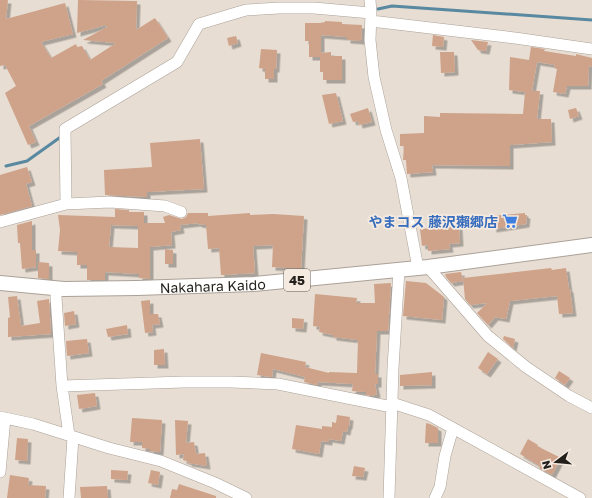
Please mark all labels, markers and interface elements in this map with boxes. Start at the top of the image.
supermarket icon: やまコス 藤沢獺郷店 [501,212,519,230]
place label: やまコス 藤沢獺郷店 [369,213,498,230]
road number: 45 [284,269,310,291]
street label: Nakahara Kaido [160,274,266,296]
north arrow [536,442,576,482]
text: N [539,459,553,471]

